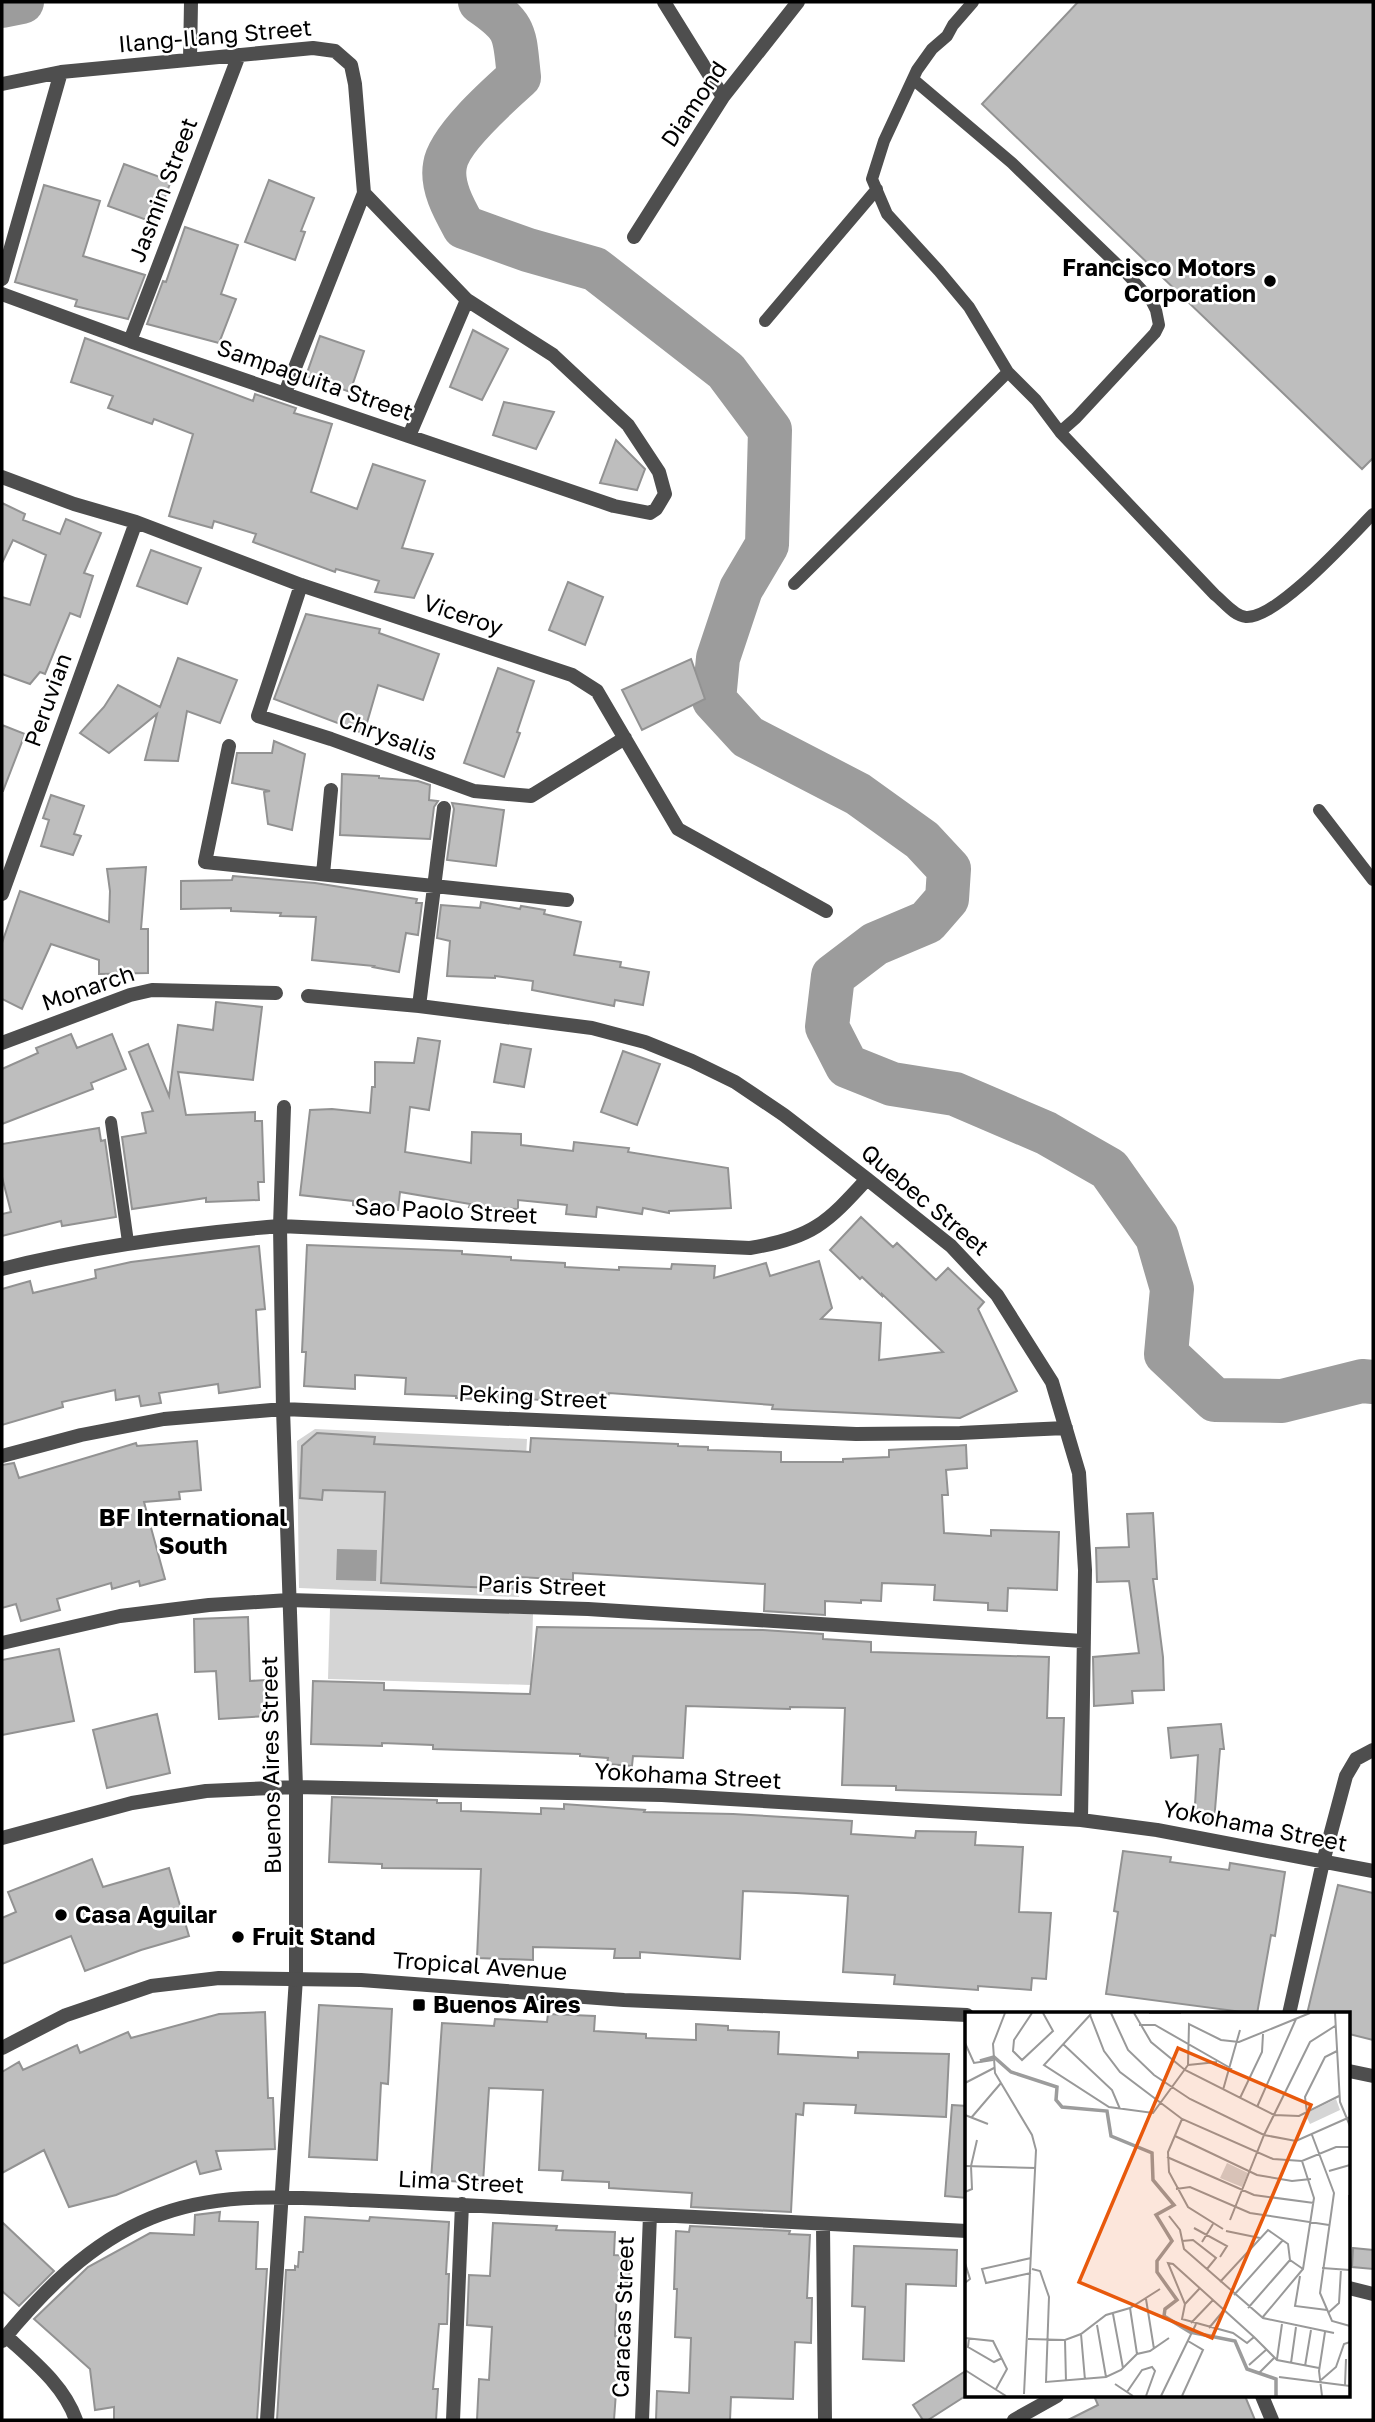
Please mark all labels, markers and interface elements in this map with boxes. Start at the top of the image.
street label: Ilang-Ilang Street [117,13,313,57]
street label: Diamond [654,55,732,152]
street label: Jasmin Street [122,113,202,266]
place label: Francisco Motors Corporation [1062,253,1256,307]
marker: Francisco Motors Corporation [1262,273,1278,289]
street label: Sampaguita Street [214,332,417,426]
street label: Viceroy [420,587,507,641]
street label: Peruvian [17,649,77,750]
street label: Chrysalis [335,704,442,766]
street label: Monarch [38,958,138,1016]
street label: Quebec Street [856,1138,995,1261]
street label: Sao Paolo Street [354,1191,538,1229]
street label: Peking Street [458,1378,608,1414]
district label: BF International South [99,1502,287,1559]
street label: Paris Street [477,1569,607,1601]
street label: Buenos Aires Street [254,1656,286,1874]
street label: Yokohama Street [594,1756,782,1794]
street label: Yokohama Street [1161,1793,1350,1857]
place label: Casa Aguilar [75,1900,217,1928]
marker: Casa Aguilar [53,1907,69,1923]
place label: Fruit Stand [252,1922,375,1950]
marker: Fruit Stand [230,1929,246,1945]
street label: Tropical Avenue [392,1945,568,1985]
place label: Buenos Aires [433,1990,581,2018]
marker: Buenos Aires [411,1997,427,2013]
inset map [965,2012,1350,2398]
street label: Lima Street [397,2164,525,2198]
street label: Caracas Street [605,2236,639,2398]

